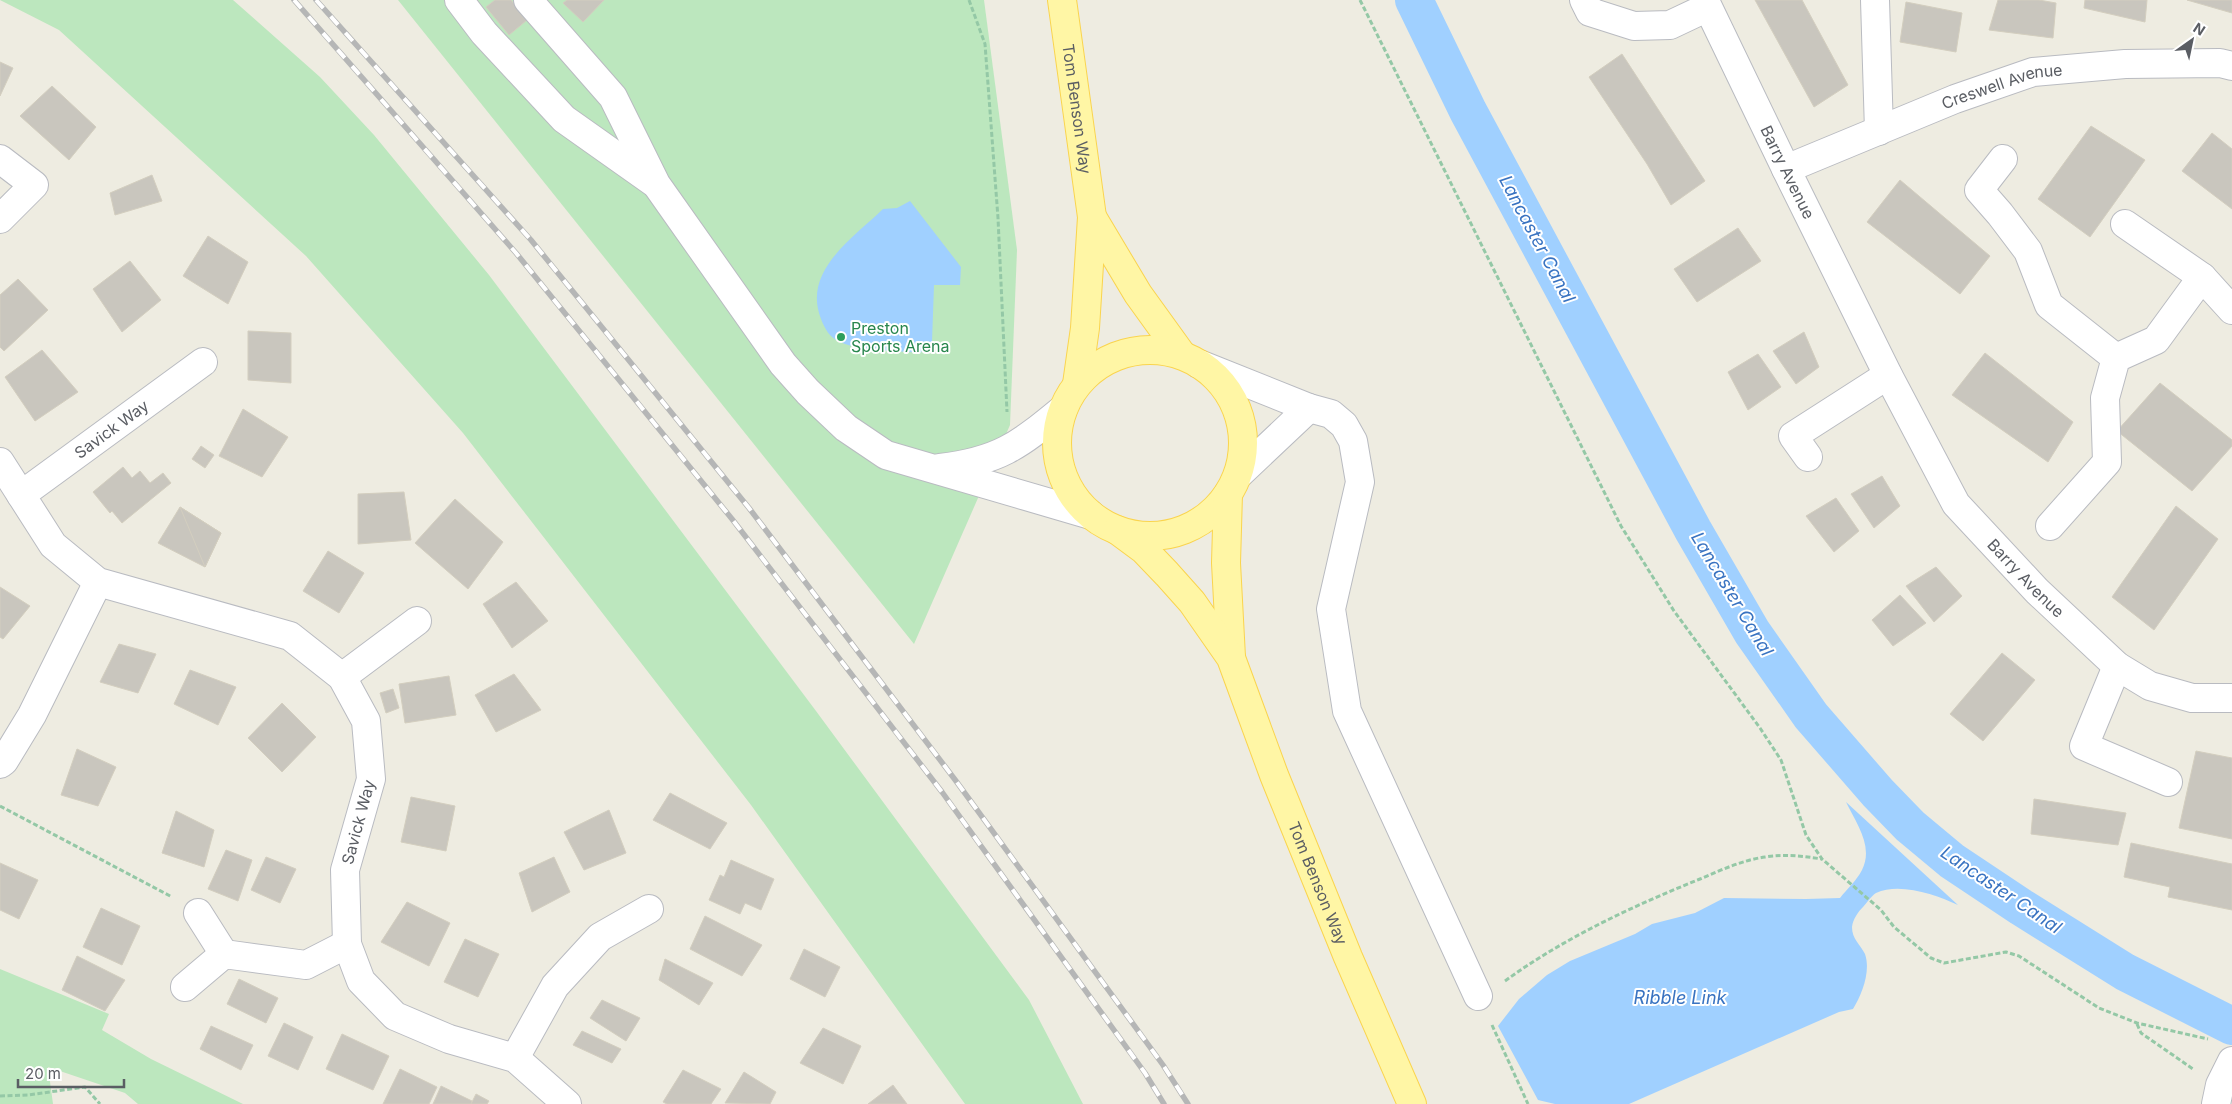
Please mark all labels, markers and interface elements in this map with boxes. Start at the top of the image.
north arrow [2167,15,2217,65]
text: N [2190,19,2208,39]
street label: Tom Benson Way [1058,43,1096,175]
street label: Creswell Avenue [1938,59,2063,114]
street label: Barry Avenue [1756,122,1819,222]
water label: Lancaster Canal [1495,172,1580,306]
place label: Preston Sports Arena [851,318,950,356]
marker: Preston Sports Arena [835,331,847,343]
street label: Savick Way [70,395,152,463]
water label: Lancaster Canal [1687,528,1778,660]
street label: Barry Avenue [1983,535,2069,621]
street label: Savick Way [337,777,379,867]
street label: Tom Benson Way [1284,819,1352,948]
water label: Lancaster Canal [1937,841,2066,938]
water label: Ribble Link [1634,987,1728,1008]
scale bar [18,1056,124,1088]
text: 20 m [25,1064,61,1083]

